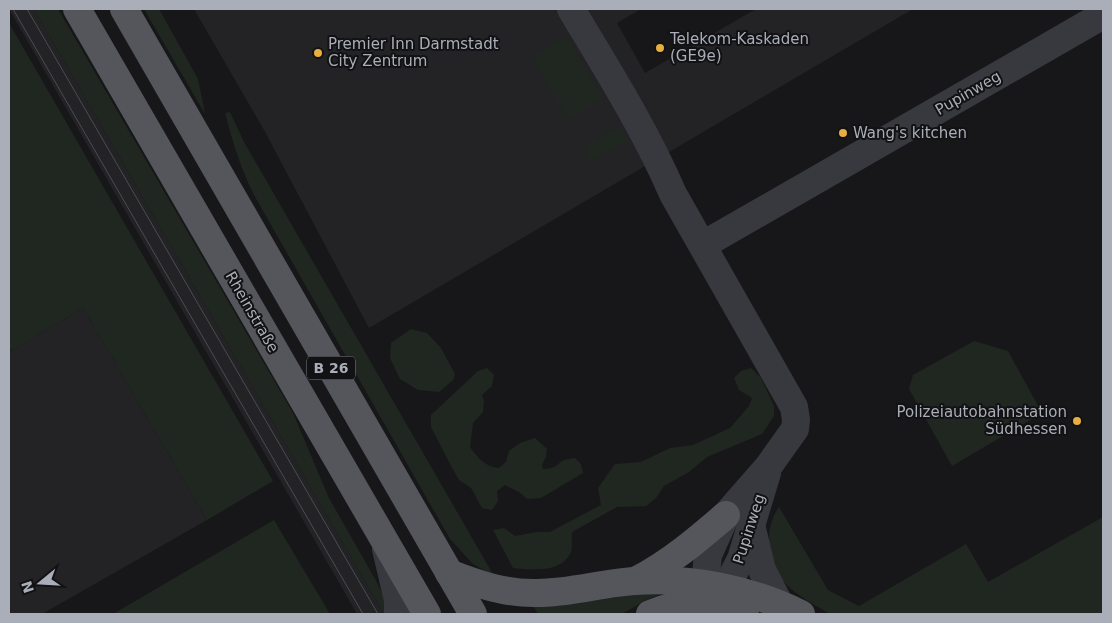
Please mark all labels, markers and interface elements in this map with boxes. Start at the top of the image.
place label: Telekom-Kaskaden (GE9e) [669,30,809,65]
place label: Premier Inn Darmstadt City Zentrum [328,35,499,70]
marker: Telekom-Kaskaden (GE9e) [654,42,666,54]
marker: Premier Inn Darmstadt City Zentrum [312,47,324,59]
street label: Pupinweg [932,67,1004,119]
place label: Wang's kitchen [853,124,967,142]
marker: Wang's kitchen [837,127,849,139]
street label: Rheinstraße [222,268,282,356]
road number: B 26 [307,356,355,379]
place label: Polizeiautobahnstation Südhessen [897,403,1067,438]
marker: Polizeiautobahnstation Südhessen [1071,415,1083,427]
street label: Pupinweg [729,492,769,566]
north arrow [15,558,65,608]
text: N [18,579,37,595]

